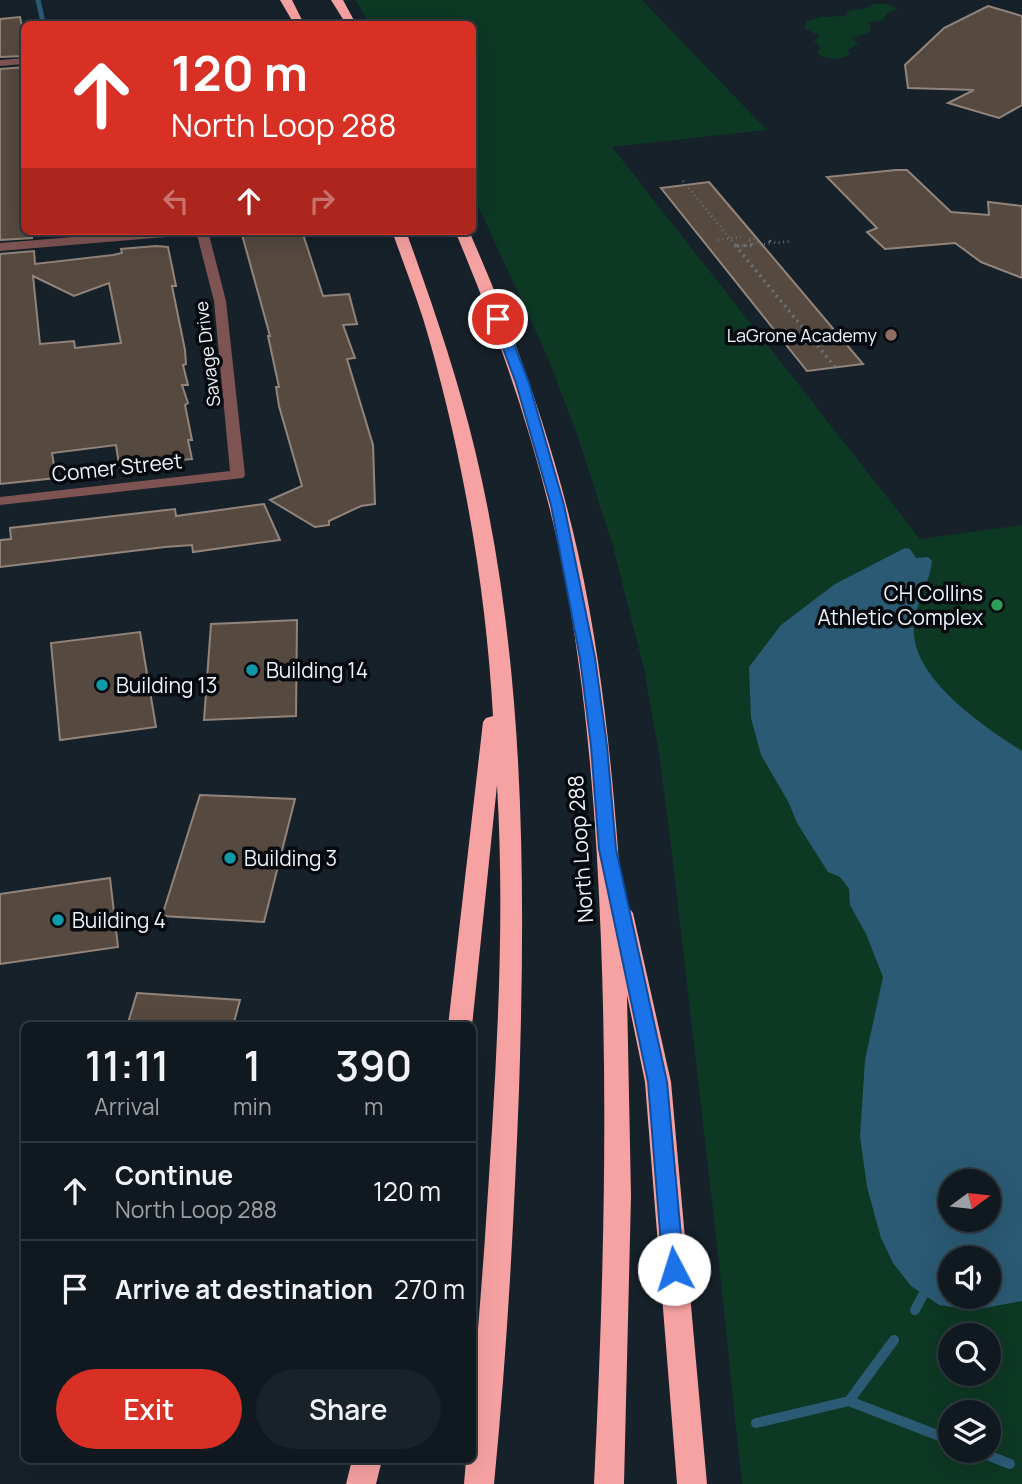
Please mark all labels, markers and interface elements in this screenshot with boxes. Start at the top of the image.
text: 120 m [171,39,308,106]
icon: ahead [56,49,147,140]
text: North Loop 288 [171,103,397,147]
icon: left [157,182,195,220]
icon: ahead [230,182,268,220]
icon: right [303,182,341,220]
pin [468,289,528,349]
street label: Savage Drive [189,300,225,408]
icon: arrive [479,300,517,338]
place label: LaGrone Academy [727,323,877,347]
marker: LaGrone Academy [883,327,899,343]
street label: Comer Street [50,446,184,488]
place label: CH Collins Athletic Complex [817,579,983,631]
marker: CH Collins Athletic Complex [989,597,1005,613]
place label: Building 14 [266,656,368,684]
marker: Building 14 [244,662,260,678]
place label: Building 13 [116,671,217,699]
marker: Building 13 [94,677,110,693]
street label: North Loop 288 [561,774,599,924]
place label: Building 3 [244,844,337,872]
marker: Building 3 [222,850,238,866]
place label: Building 4 [72,906,166,934]
marker: Building 4 [50,912,66,928]
text: 11:11 [85,1036,169,1094]
text: 1 [243,1036,261,1094]
text: 390 [335,1036,412,1094]
text: Arrival [94,1090,160,1122]
text: min [233,1090,272,1122]
text: m [364,1090,384,1122]
text: Continue [115,1157,233,1193]
north arrow [938,1169,1001,1232]
map controls [938,1169,1001,1463]
icon: ahead [56,1172,94,1210]
text: 120 m [373,1173,441,1209]
text: North Loop 288 [115,1193,277,1225]
position arrow [637,1232,711,1306]
button: sound [938,1246,1001,1309]
icon: arrive [56,1270,94,1308]
text: Arrive at destination [115,1271,373,1307]
text: 270 m [394,1271,465,1307]
button: search [938,1323,1001,1386]
button: Exit [56,1369,242,1449]
button: Share [256,1369,441,1449]
button: layers [938,1400,1001,1463]

